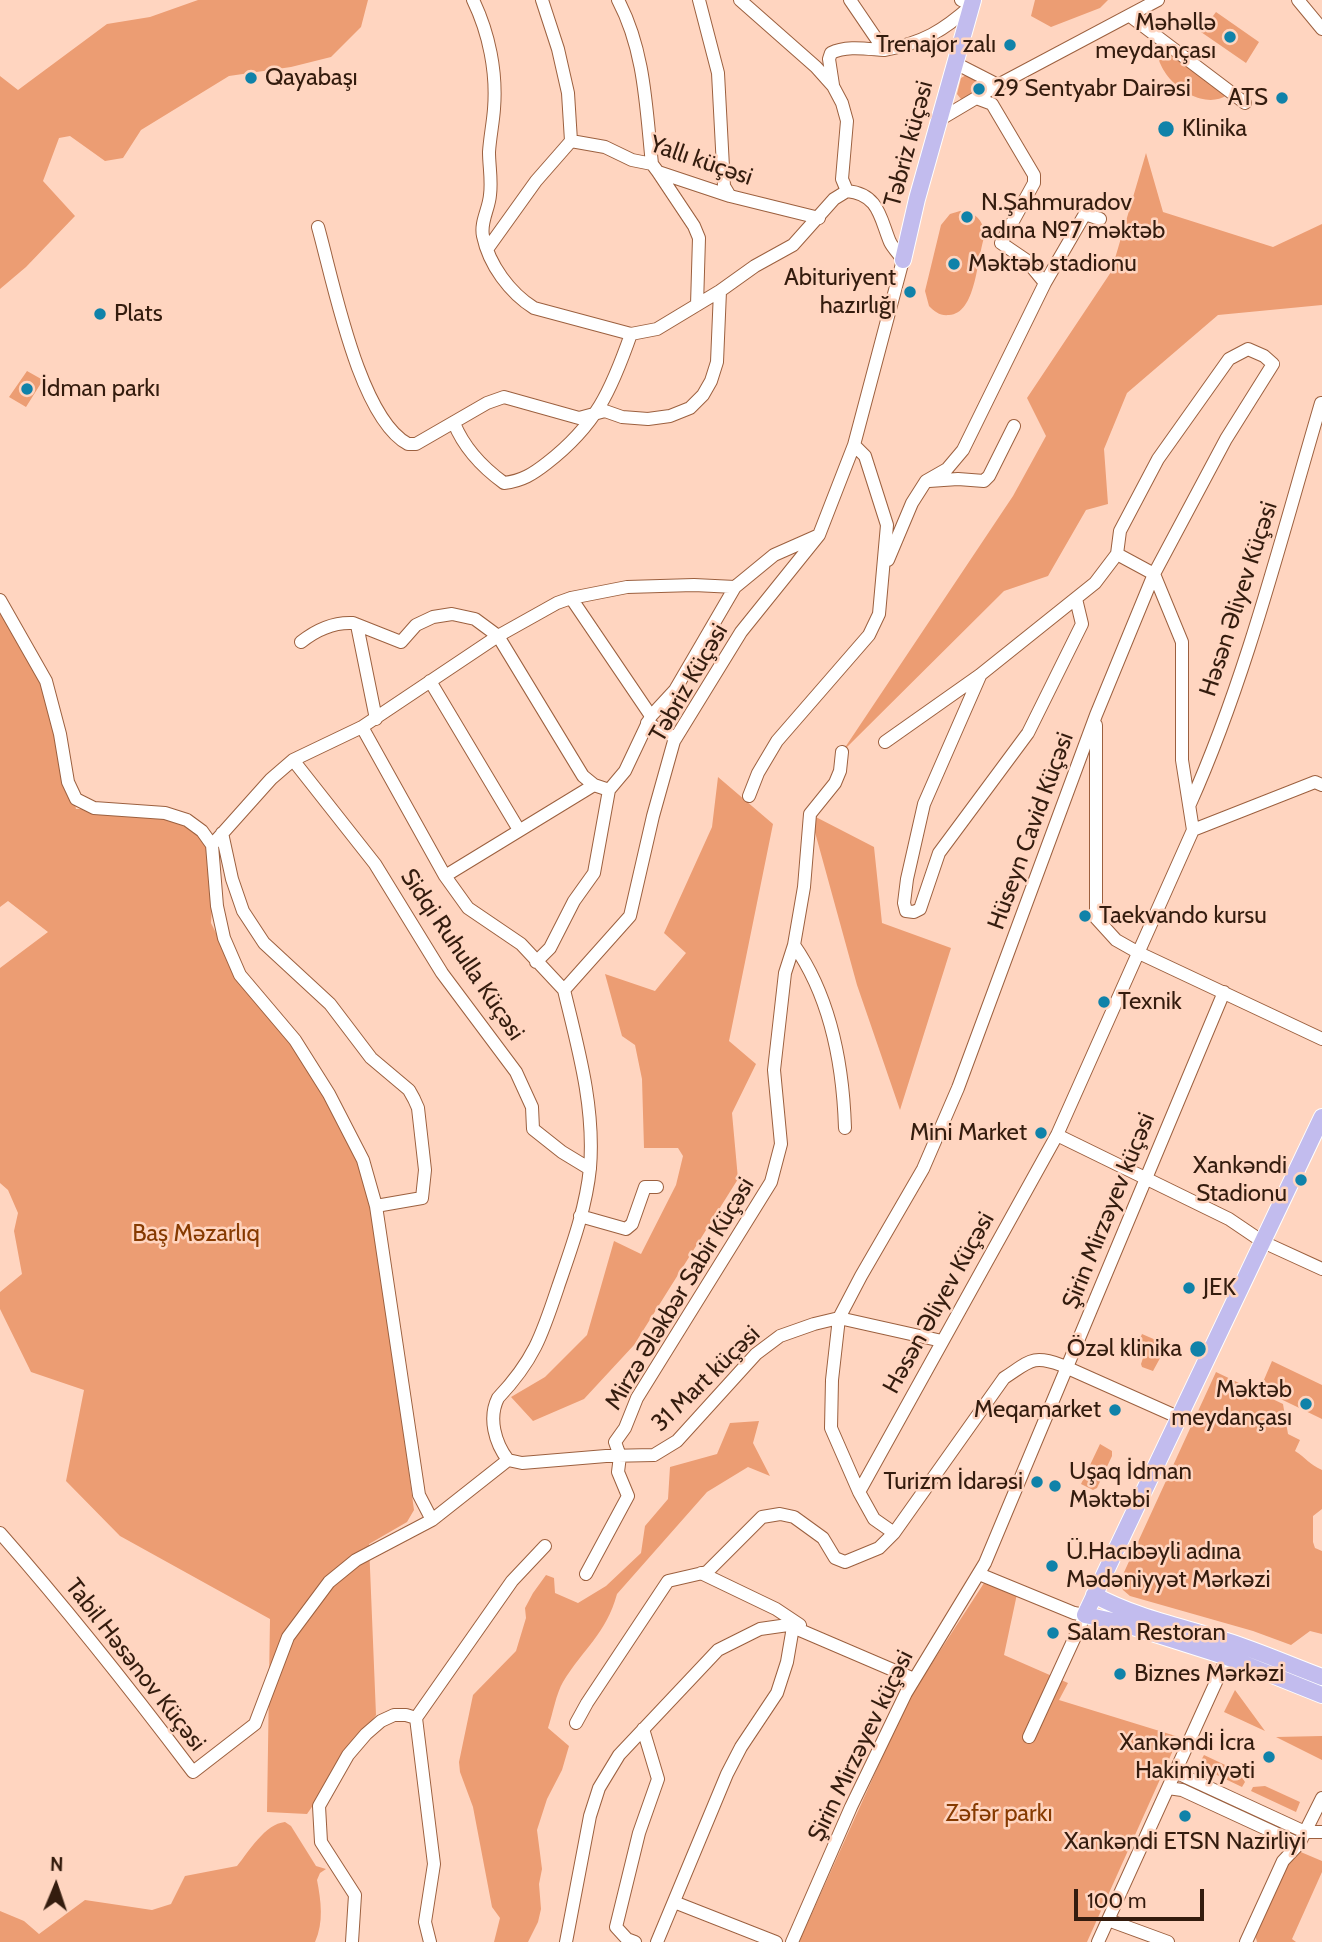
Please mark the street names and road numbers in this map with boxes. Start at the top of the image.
street label: Təbriz küçəsi [878,78,940,210]
street label: Yallı küçəsi [646,130,756,192]
street label: Həsən Əliyev Küçəsi [1194,498,1284,700]
street label: Təbriz Küçəsi [644,619,734,747]
street label: Hüseyn Cavid Küçəsi [982,729,1080,933]
street label: Sidqi Ruhulla Küçəsi [394,864,530,1046]
street label: Şirin Mirzəyev küçəsi [1057,1109,1161,1313]
street label: Mirzə Ələkbər Sabir Küçəsi [599,1173,761,1415]
street label: Həsən Əliyev Küçəsi [877,1207,1001,1399]
street label: 31 Mart küçəsi [646,1320,766,1438]
street label: Tabil Həsənov Küçəsi [59,1573,211,1757]
street label: Şirin Mirzəyev küçəsi [802,1646,920,1846]

